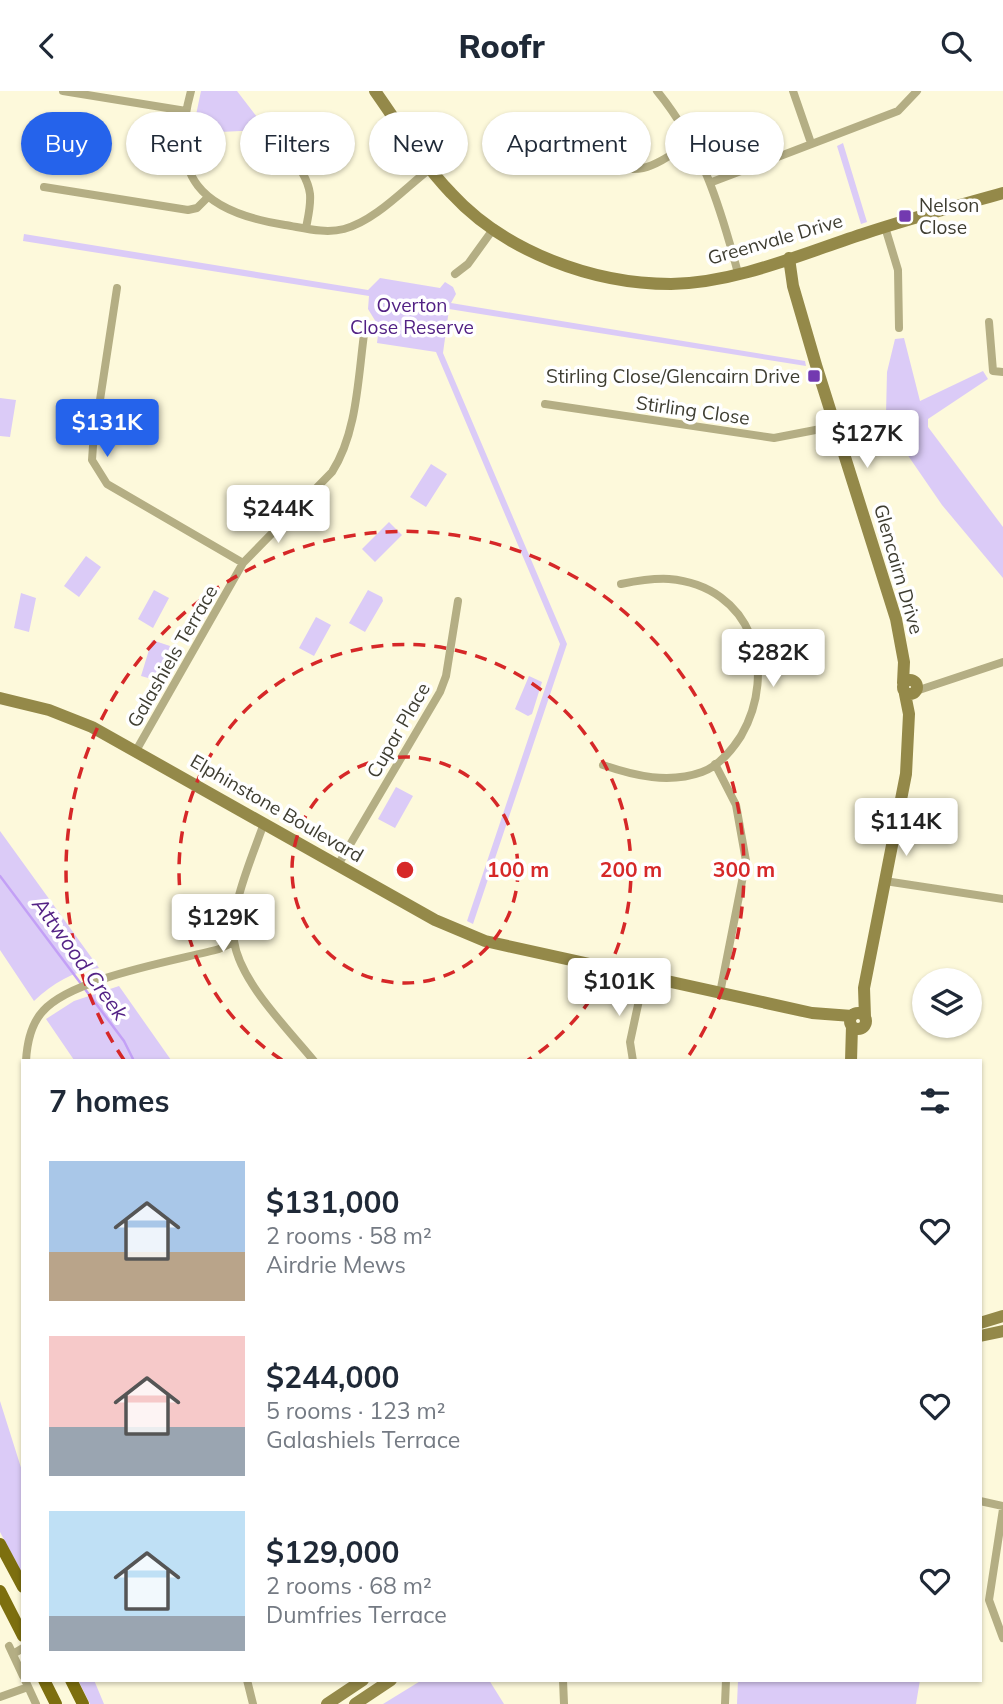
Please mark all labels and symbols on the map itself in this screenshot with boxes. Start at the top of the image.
place label: Nelson Close [919,193,979,239]
street label: Greenvale Drive [705,208,845,270]
marker: Nelson Close [897,208,913,224]
park label: Overton Close Reserve [350,293,474,339]
place label: Stirling Close/Glencairn Drive [546,364,800,388]
marker: Stirling Close/Glencairn Drive [806,368,822,384]
street label: Stirling Close [635,390,751,430]
pin: $131K [58,399,156,459]
pin: $127K [818,411,916,470]
pin: $244K [229,485,327,545]
street label: Glencairn Drive [869,501,929,637]
street label: Galashiels Terrace [121,580,223,732]
pin: $282K [724,629,822,689]
street label: Cupar Place [361,678,435,782]
street label: Elphinstone Boulevard [186,749,368,867]
pin: $114K [857,799,955,858]
text: 100 m [487,856,549,882]
text: 200 m [600,856,662,882]
text: 300 m [713,856,775,882]
centre of rings [393,858,417,882]
water label: Attwood Creek [27,891,135,1026]
pin: $129K [174,895,272,954]
pin: $101K [570,958,668,1018]

